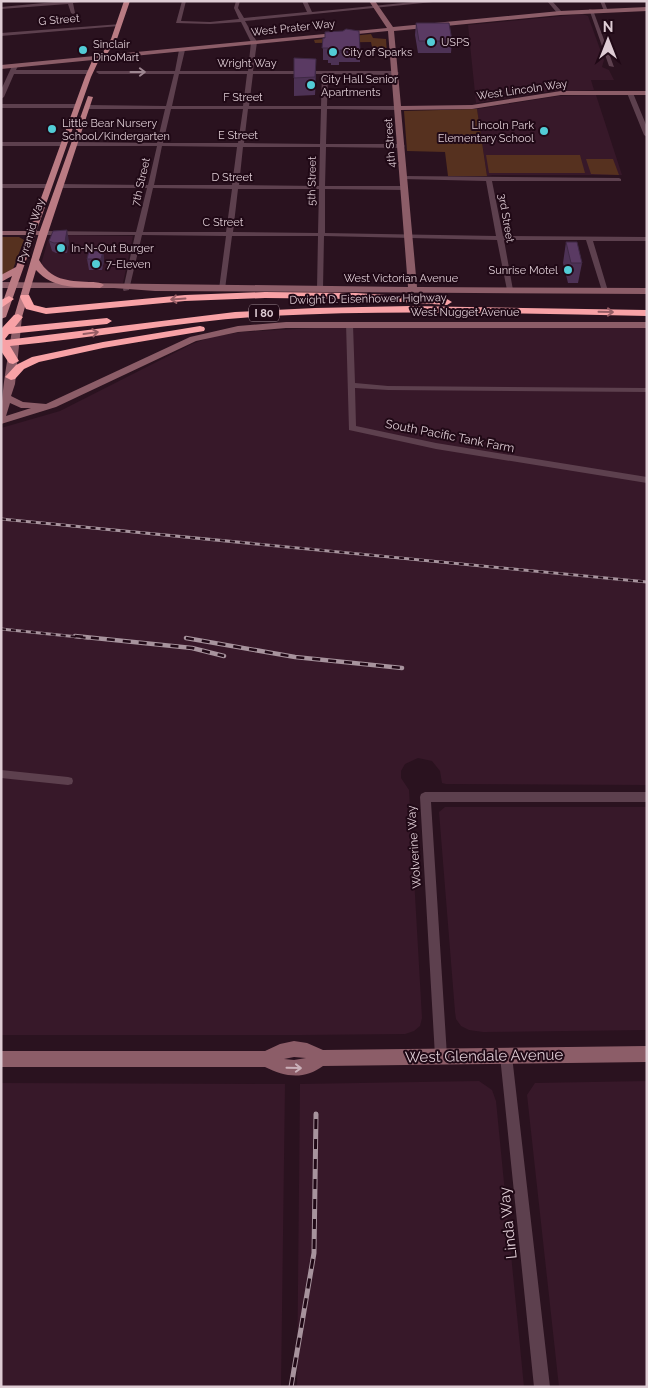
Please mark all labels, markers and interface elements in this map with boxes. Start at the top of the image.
street label: G Street [38,12,80,28]
north arrow [583,15,633,65]
street label: West Prater Way [250,17,336,39]
text: N [603,19,613,35]
marker: USPS [425,36,437,48]
place label: USPS [441,36,470,49]
place label: Sinclair DinoMart [93,38,140,64]
marker: Sinclair DinoMart [77,44,89,56]
marker: City of Sparks [327,46,339,58]
place label: City of Sparks [343,46,412,59]
street label: Wright Way [217,57,277,70]
one-way arrow [130,67,146,77]
place label: City Hall Senior Apartments [321,73,398,99]
street label: West Lincoln Way [476,77,568,103]
marker: City Hall Senior Apartments [305,79,317,91]
street label: F Street [223,91,263,104]
place label: Little Bear Nursery School/Kindergarten [62,117,170,143]
street label: 4th Street [382,118,398,168]
place label: Lincoln Park Elementary School [438,119,534,145]
marker: Little Bear Nursery School/Kindergarten [46,123,58,135]
marker: Lincoln Park Elementary School [538,125,550,137]
street label: E Street [218,129,258,142]
street label: 7th Street [129,156,153,207]
street label: 5th Street [305,156,319,206]
street label: D Street [211,171,253,184]
street label: 3rd Street [495,192,517,244]
street label: Pyramid Way [15,197,47,265]
street label: C Street [203,216,244,229]
marker: In-N-Out Burger [55,242,67,254]
place label: In-N-Out Burger [71,242,154,255]
marker: 7-Eleven [90,258,102,270]
place label: 7-Eleven [106,258,151,271]
place label: Sunrise Motel [488,264,558,277]
marker: Sunrise Motel [562,264,574,276]
street label: West Victorian Avenue [344,272,459,285]
street label: Dwight D. Eisenhower Highway [289,291,447,307]
one-way arrow [170,294,186,303]
road number: I 80 [249,304,279,322]
street label: West Nugget Avenue [411,306,520,319]
one-way arrow [598,307,614,317]
one-way arrow [82,328,98,338]
street label: South Pacific Tank Farm [384,417,516,455]
street label: Wolverine Way [404,804,424,889]
street label: West Glendale Avenue [405,1046,564,1066]
one-way arrow [286,1063,302,1073]
street label: Linda Way [495,1186,521,1260]

